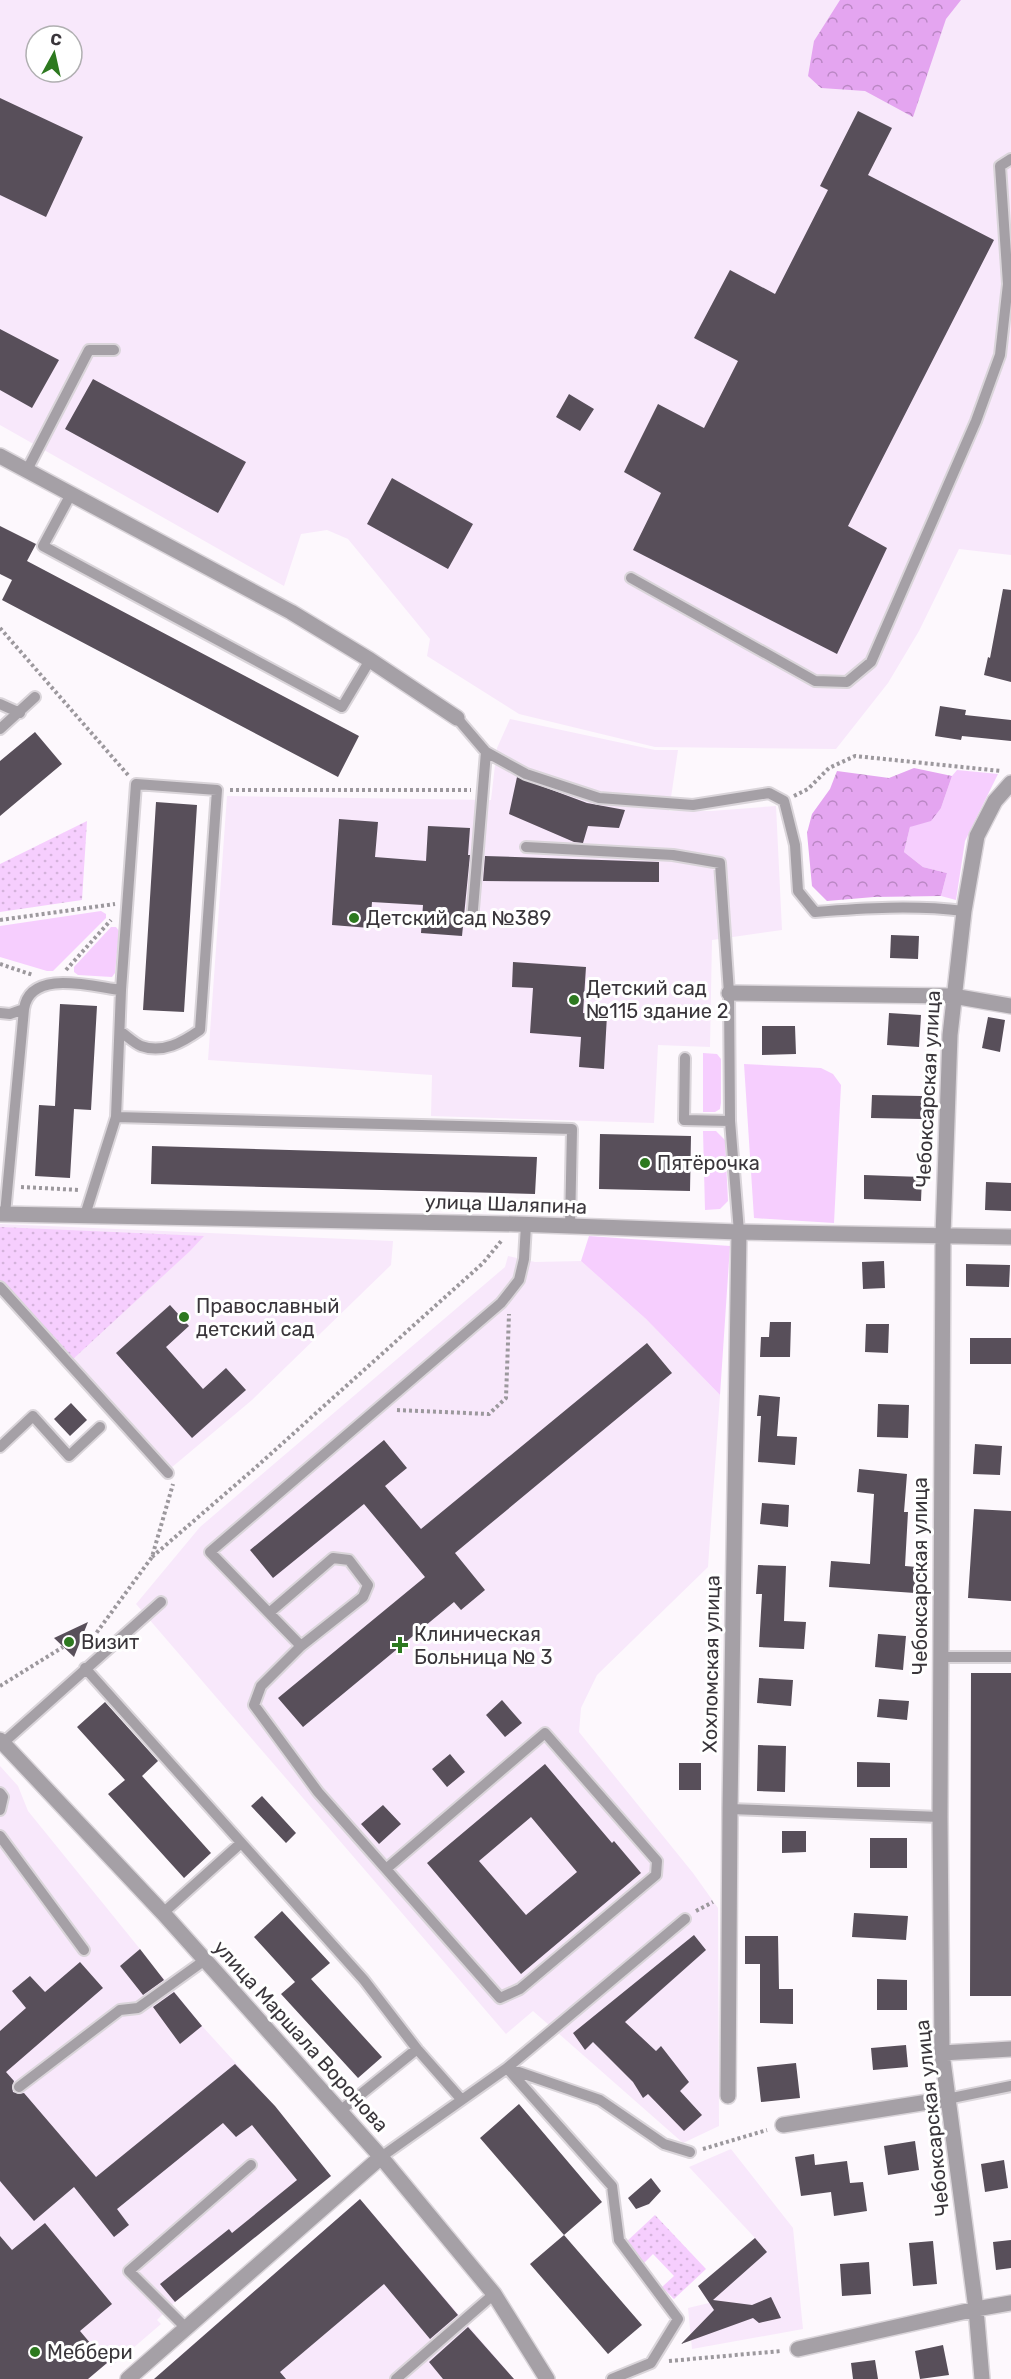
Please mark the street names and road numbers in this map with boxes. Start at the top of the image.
street label: Чебоксарская улица [911,990,945,1188]
street label: улица Шаляпина [424,1189,588,1219]
street label: Чебоксарская улица [908,1477,932,1675]
street label: Хохломская улица [697,1575,725,1753]
street label: улица Маршала Воронова [209,1935,393,2137]
street label: Чебоксарская улица [910,2018,954,2218]

